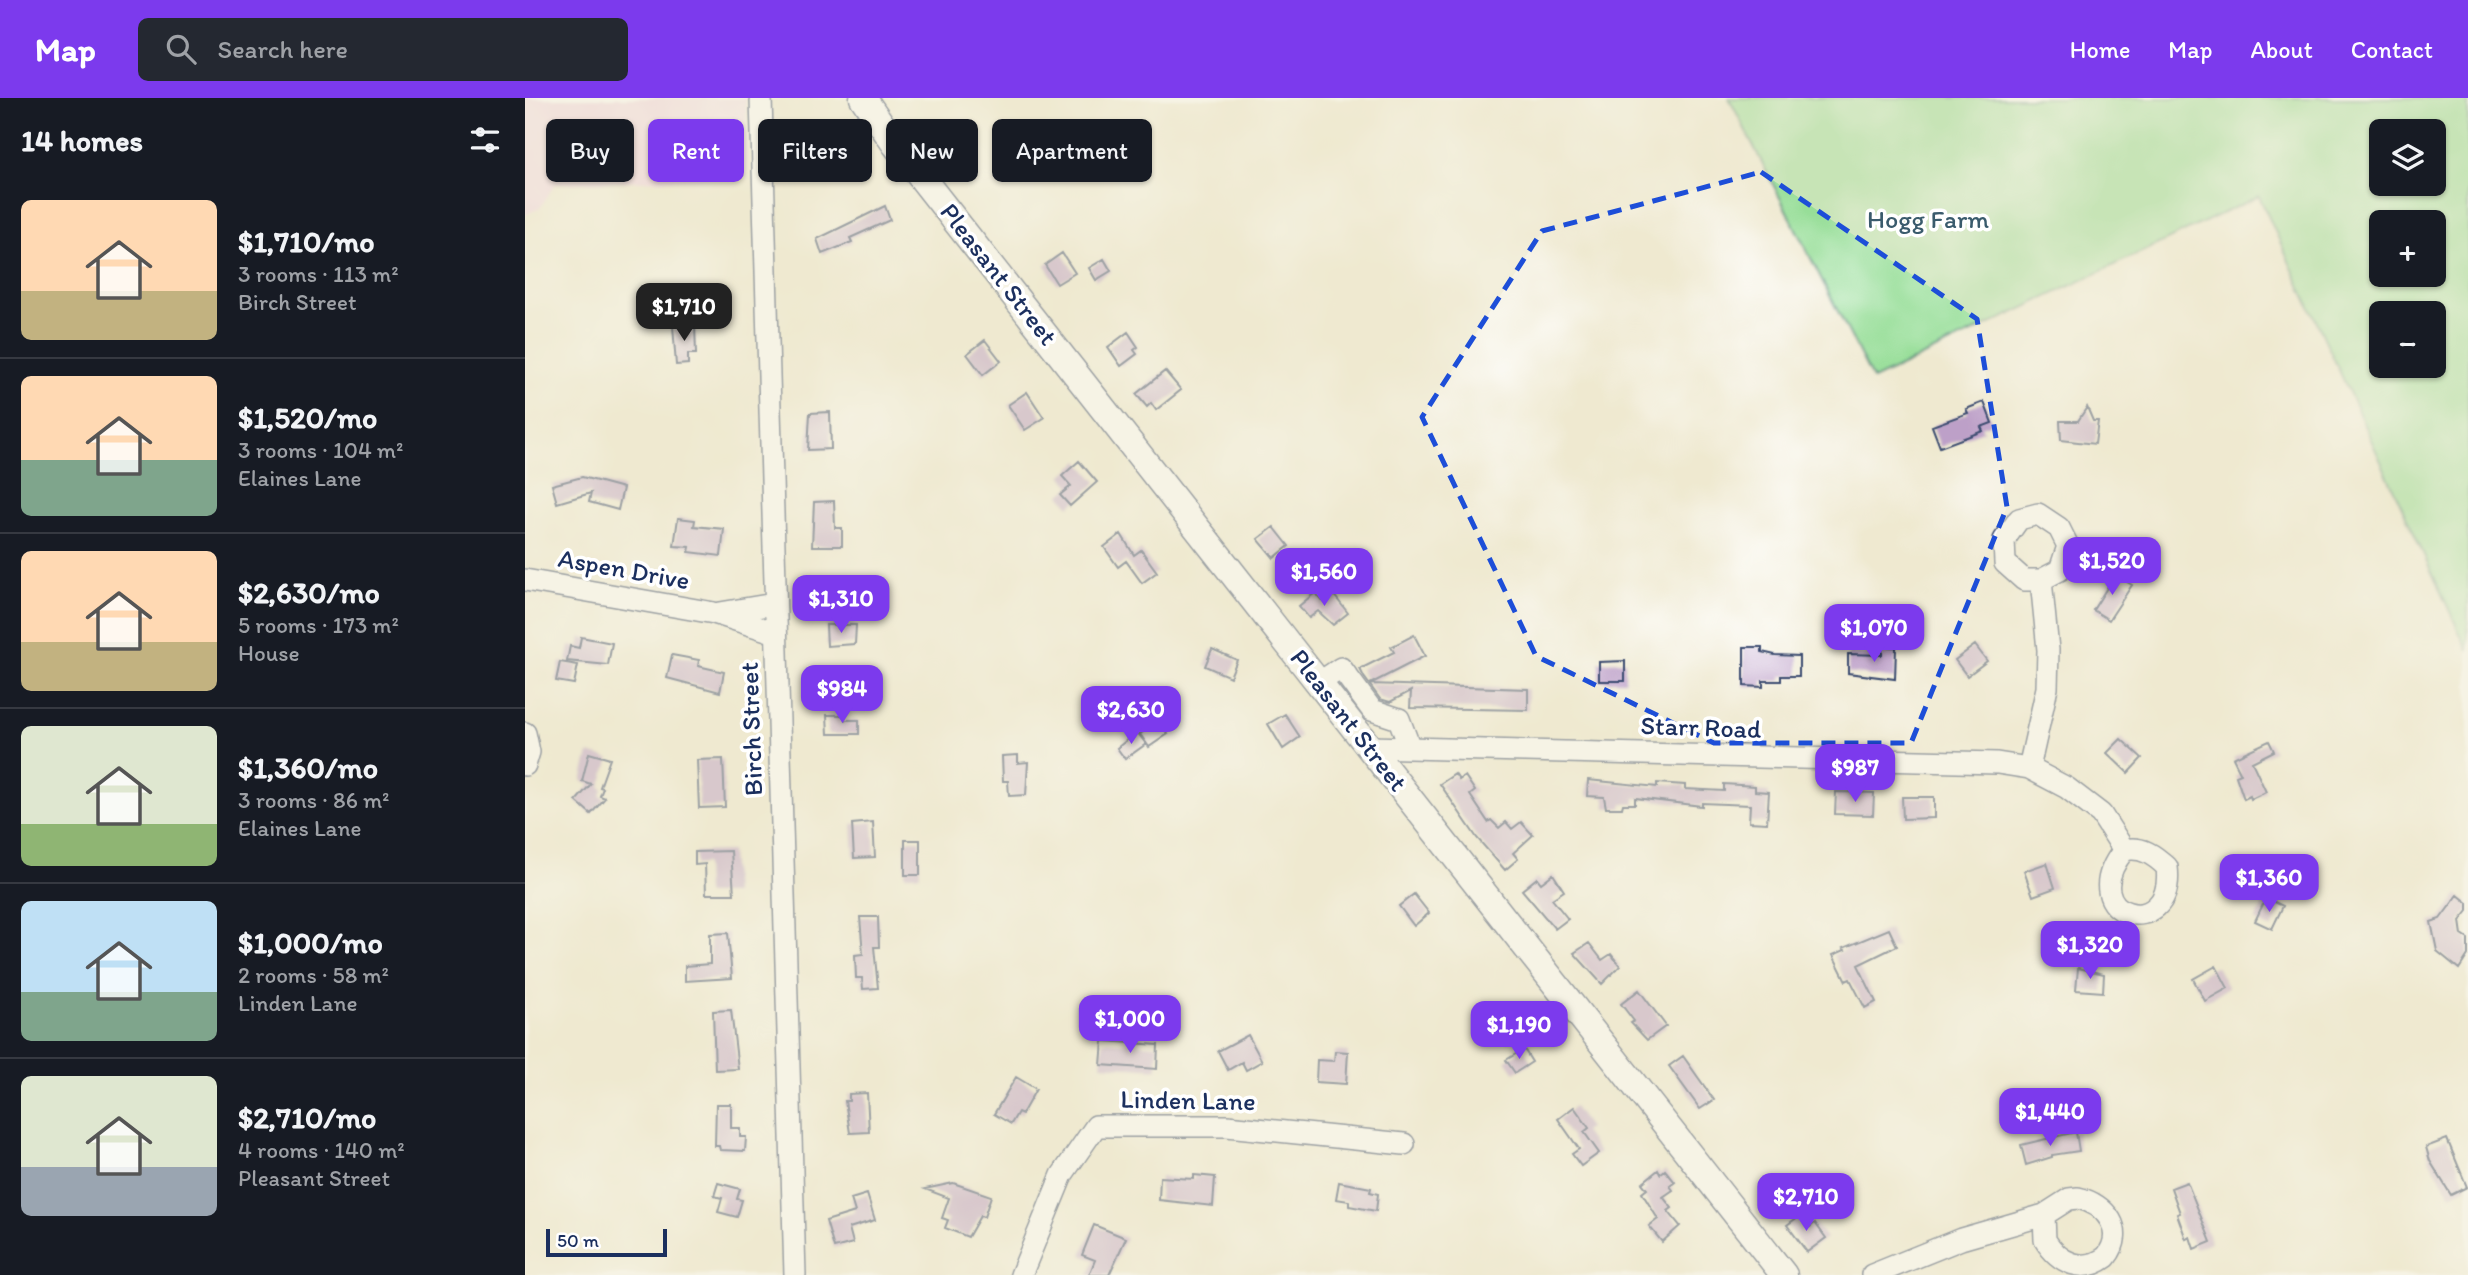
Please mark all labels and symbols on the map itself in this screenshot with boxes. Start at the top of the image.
street label: Pleasant Street [933,196,1065,352]
park label: Hogg Farm [1867,203,1989,235]
pin: $1,710 [627,284,741,343]
pin: $1,520 [2055,538,2169,597]
street label: Aspen Drive [556,542,692,596]
pin: $1,560 [1267,548,1381,608]
pin: $1,310 [784,575,898,635]
pin: $1,070 [1817,604,1931,664]
street label: Pleasant Street [1283,642,1415,798]
street label: Birch Street [733,661,769,797]
pin: $984 [801,666,883,725]
pin: $2,630 [1074,686,1188,746]
street label: Starr Road [1640,709,1763,745]
pin: $987 [1814,744,1896,804]
pin: $1,360 [2212,854,2326,914]
pin: $1,320 [2033,922,2147,981]
pin: $1,000 [1073,996,1187,1055]
pin: $1,190 [1462,1002,1576,1061]
street label: Linden Lane [1120,1083,1256,1117]
pin: $1,440 [1993,1088,2107,1148]
pin: $2,710 [1749,1174,1863,1233]
scale bar [546,1226,667,1258]

